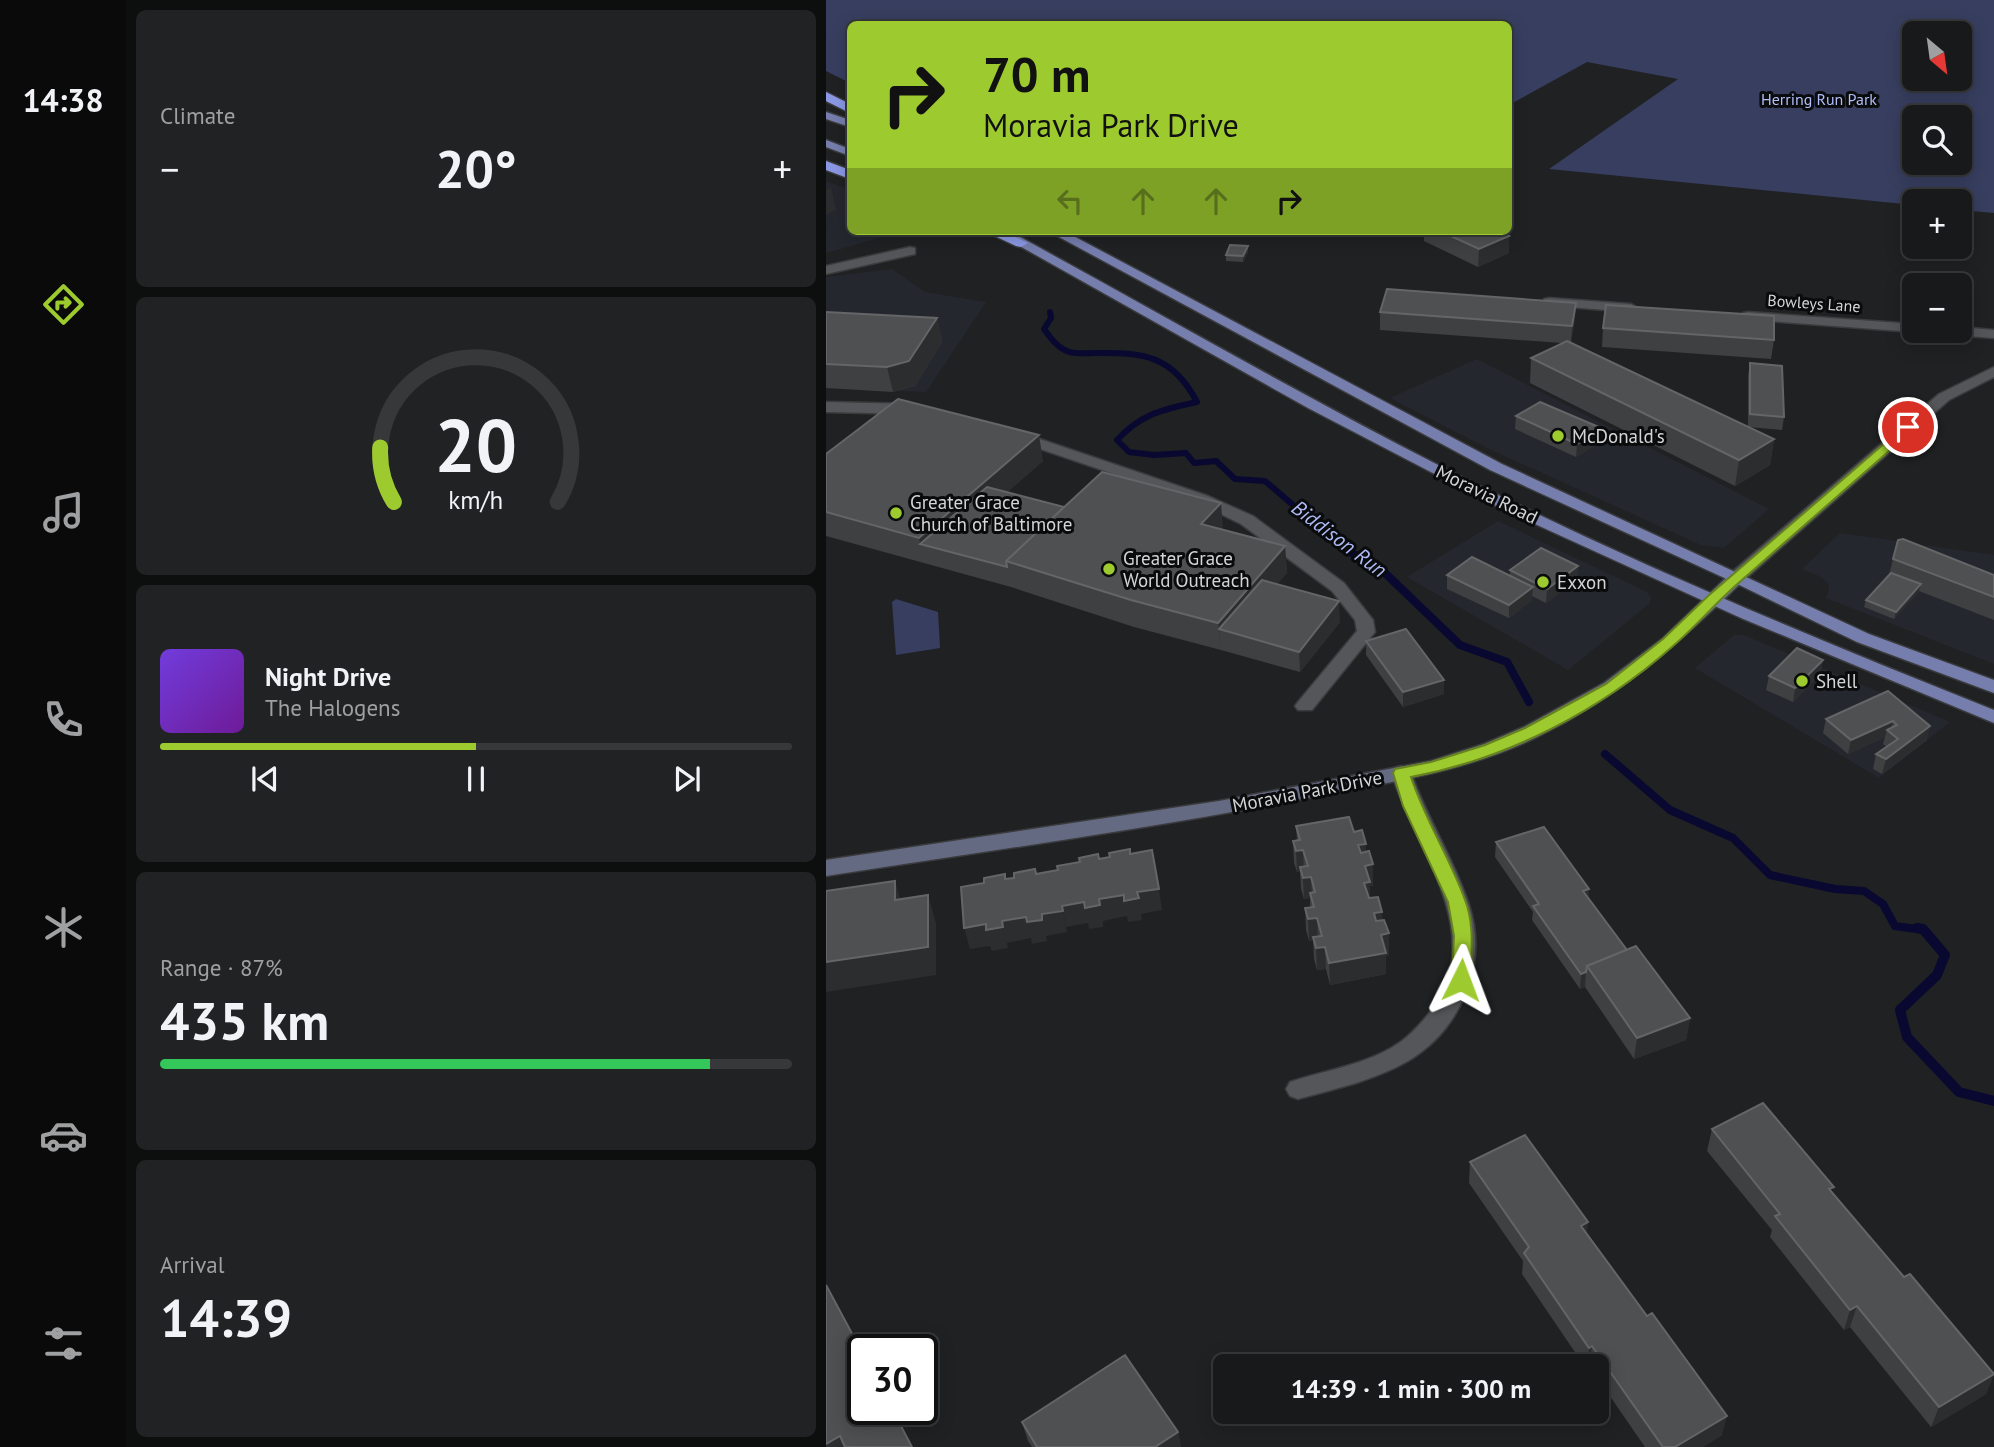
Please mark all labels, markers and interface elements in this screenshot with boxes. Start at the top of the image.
north arrow [1902,21,1972,91]
map controls [1902,21,1972,343]
text: 70 m [983,42,1090,106]
icon: right [868,49,959,140]
text: 14:38 [22,79,104,121]
park label: Herring Run Park [1761,89,1877,109]
text: Climate [160,101,235,130]
text: Moravia Park Drive [983,104,1239,146]
button: search [1902,105,1972,175]
text: 20° [435,135,517,202]
text: − [160,144,179,193]
text: + [773,144,792,193]
icon: left [1051,182,1089,220]
icon: ahead [1124,182,1162,220]
icon: ahead [1197,182,1235,220]
icon: right [1270,182,1308,220]
button: + [1902,189,1972,259]
button: − [1902,273,1972,343]
icon: directions [39,280,88,329]
street label: Bowleys Lane [1767,290,1861,316]
pin [1878,397,1938,457]
text: 20 [435,399,517,493]
icon: arrive [1889,408,1927,446]
place label: McDonald's [1572,424,1665,448]
marker: McDonald's [1550,428,1566,444]
street label: Moravia Road [1432,459,1542,529]
text: km/h [449,484,503,516]
icon: music [39,488,88,537]
place label: Greater Grace Church of Baltimore [910,490,1072,536]
water label: Biddison Run [1286,494,1392,583]
marker: Greater Grace Church of Baltimore [888,505,904,521]
place label: Greater Grace World Outreach [1123,546,1250,592]
marker: Greater Grace World Outreach [1101,561,1117,577]
place label: Exxon [1557,570,1607,594]
marker: Exxon [1535,574,1551,590]
text: Night Drive [265,660,391,693]
place label: Shell [1816,669,1858,693]
marker: Shell [1794,673,1810,689]
text: The Halogens [265,693,400,722]
icon: phone [39,695,88,744]
icon: previous [246,760,284,798]
icon: pause [457,760,495,798]
icon: next [668,760,706,798]
street label: Moravia Park Drive [1230,765,1384,817]
icon: climate [39,903,88,952]
position arrow [1424,943,1498,1017]
text: Range · 87% [160,953,283,982]
text: 435 km [160,987,329,1054]
icon: car [39,1111,88,1160]
text: Arrival [160,1250,224,1279]
text: 14:39 [160,1284,292,1351]
icon: filters [39,1319,88,1368]
speed limit sign: 30 [847,1334,938,1425]
text: 14:39 · 1 min · 300 m [1291,1372,1531,1405]

